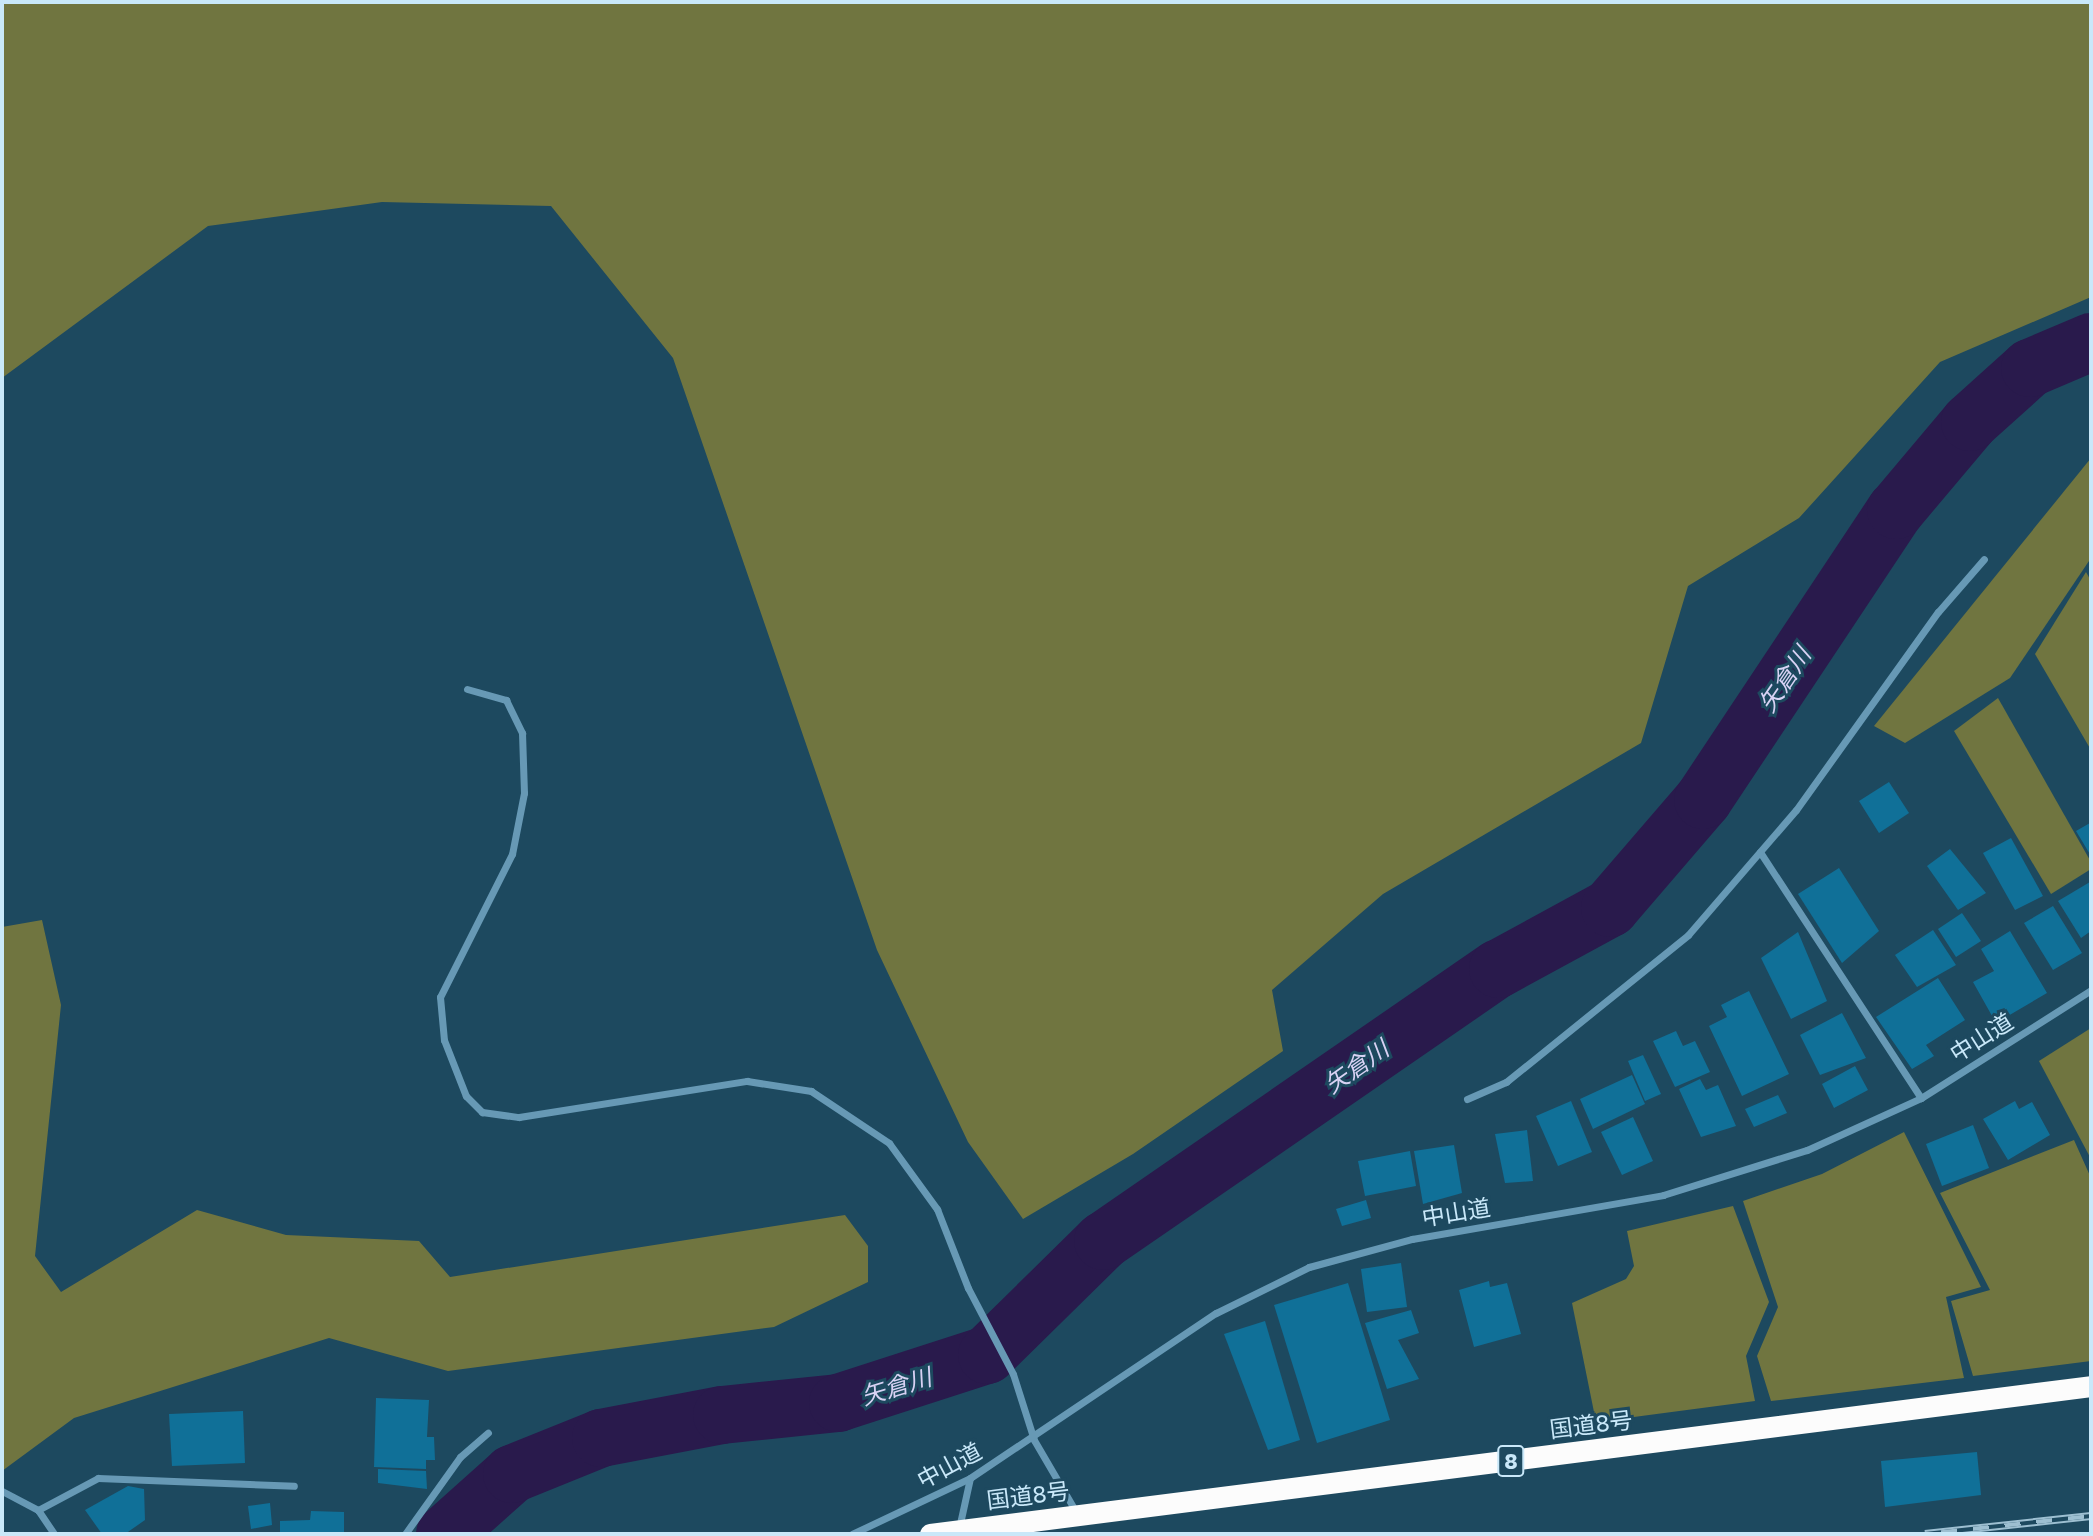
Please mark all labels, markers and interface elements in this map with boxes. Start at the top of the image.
water label: 矢倉川 [1752,641,1816,717]
street label: 中山道 [1944,1007,2018,1067]
water label: 矢倉川 [1318,1034,1394,1098]
street label: 中山道 [1420,1193,1492,1231]
water label: 矢倉川 [857,1362,935,1410]
street label: 国道8号 [1548,1405,1634,1443]
street label: 中山道 [912,1437,986,1493]
road number: 8 [1497,1444,1525,1478]
street label: 国道8号 [985,1476,1071,1514]

